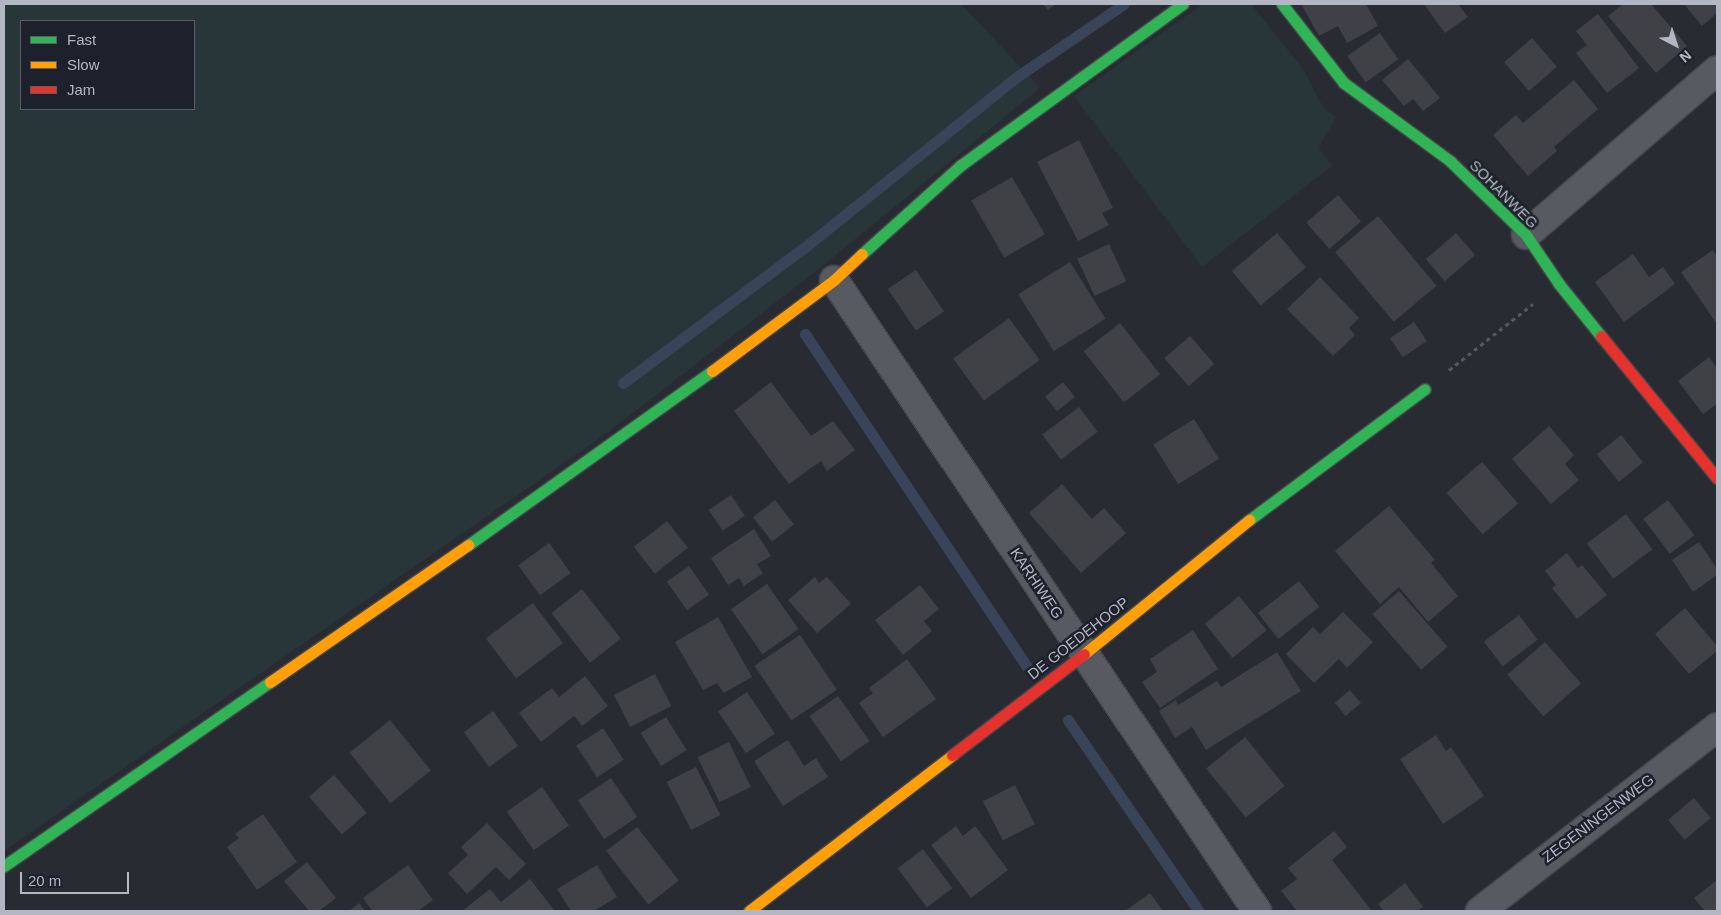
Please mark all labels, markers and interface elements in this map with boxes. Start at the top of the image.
legend [20,20,195,110]
north arrow [1651,20,1701,70]
text: Fast [67,31,96,48]
text: N [1677,47,1695,66]
text: Slow [67,56,100,73]
text: Jam [67,81,95,98]
street label: SOHANWEG [1466,156,1542,232]
street label: KARHIWEG [1007,544,1067,622]
street label: DE GOEDEHOOP [1024,593,1132,683]
street label: ZEGENINGENWEG [1539,770,1657,866]
scale bar [22,862,131,894]
text: 20 m [28,872,61,889]

